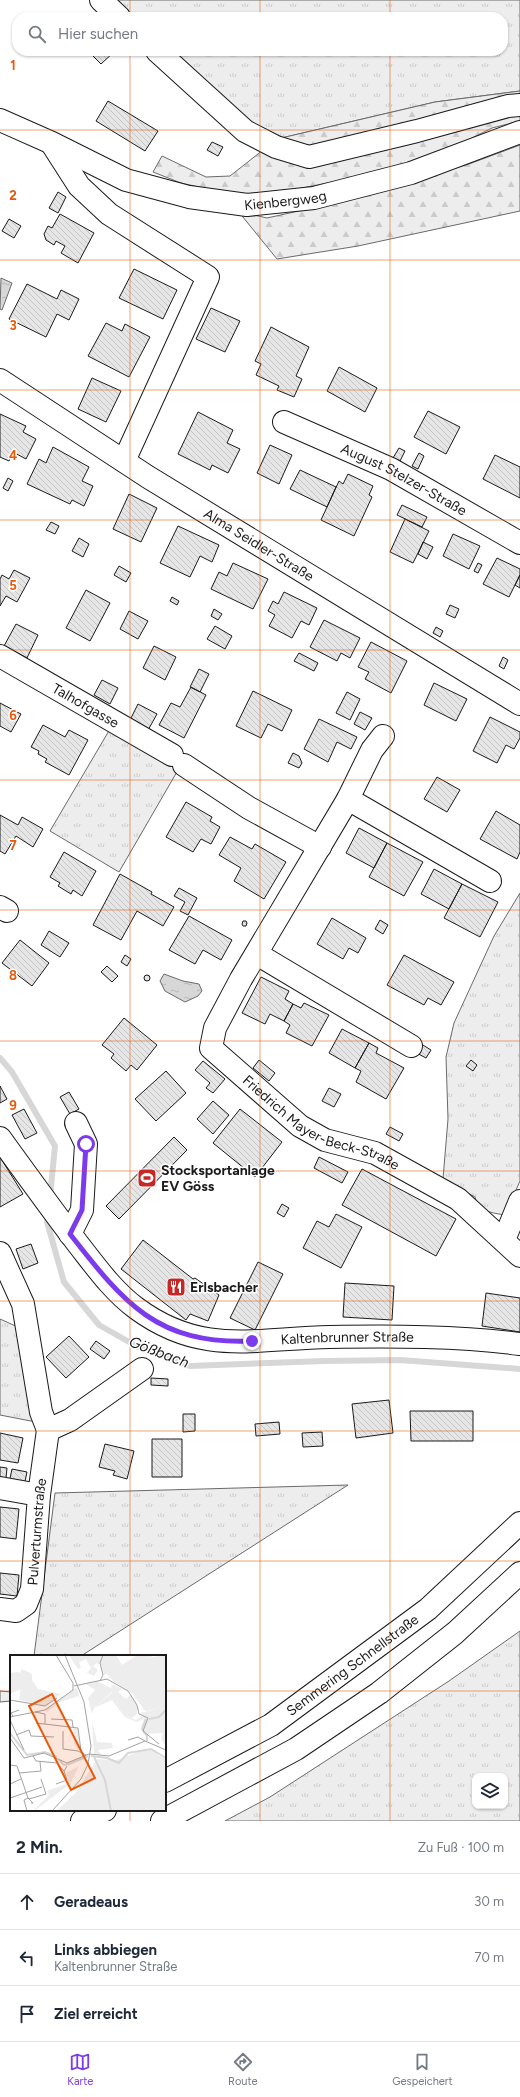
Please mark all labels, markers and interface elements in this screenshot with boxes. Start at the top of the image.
search box [12,12,508,56]
icon: search [26,23,48,45]
text: Hier suchen [58,25,138,43]
text: 1 [10,58,16,73]
street label: Kienbergweg [243,187,328,214]
text: 2 [9,188,17,203]
text: 3 [9,318,17,333]
street label: August Stelzer-Straße [338,440,470,520]
text: 4 [9,448,17,463]
street label: Alma Seidler-Straße [201,505,317,585]
text: 5 [9,578,17,593]
street label: Talhofgasse [49,680,122,732]
text: 6 [9,708,17,723]
text: 7 [9,838,17,853]
text: 8 [9,968,17,983]
street label: Friedrich Mayer-Beck-Straße [239,1072,403,1174]
text: 9 [9,1098,17,1113]
route start [77,1135,95,1153]
place label: Stocksportanlage EV Göss [161,1162,275,1195]
sports icon: Stocksportanlage EV Göss [136,1167,158,1189]
restaurant icon: Erlsbacher [165,1276,187,1298]
place label: Erlsbacher [190,1279,259,1296]
street label: Kaltenbrunner Straße [280,1329,414,1349]
water label: Gößbach [126,1332,192,1372]
route end [243,1332,261,1350]
street label: Pulverturmstraße [24,1477,50,1586]
street label: Semmering Schnellstraße [283,1611,422,1720]
inset map [10,1655,166,1811]
map controls [472,1773,508,1809]
button: layers [472,1773,508,1809]
text: 2 Min. [16,1837,63,1857]
text: Zu Fuß · 100 m [418,1840,504,1855]
icon: ahead [16,1891,38,1913]
text: Geradeaus [54,1893,128,1911]
text: 30 m [474,1894,504,1909]
text: Links abbiegen [54,1941,157,1959]
icon: left [16,1947,38,1969]
text: 70 m [474,1950,504,1965]
text: Kaltenbrunner Straße [54,1959,177,1974]
icon: arrive [16,2003,38,2025]
text: Ziel erreicht [54,2005,138,2023]
tab: Karte [67,2051,93,2088]
tab: Route [228,2051,258,2088]
tab: Gespeichert [392,2051,453,2088]

